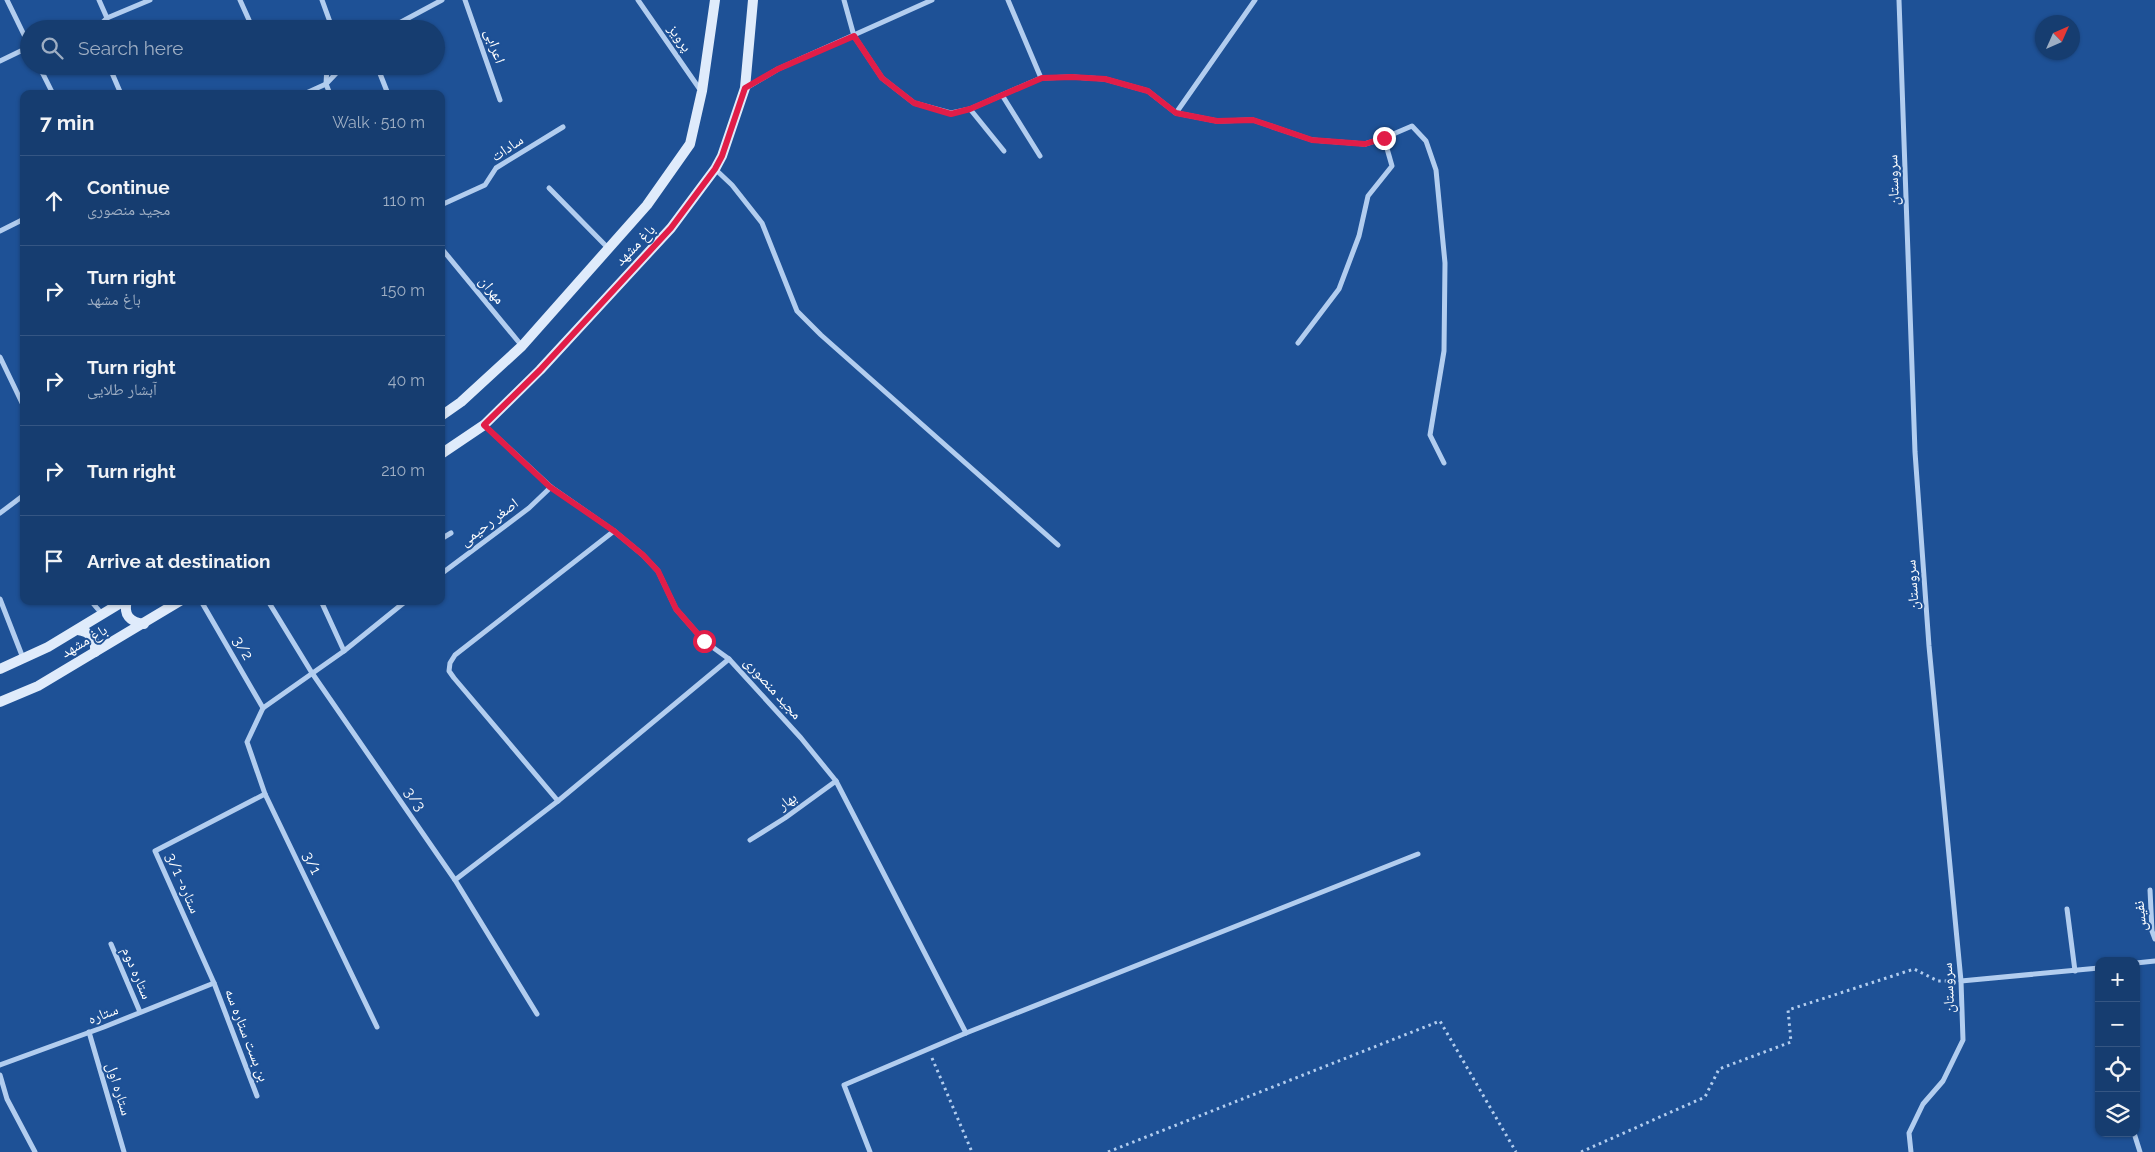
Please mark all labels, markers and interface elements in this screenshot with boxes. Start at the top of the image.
north arrow [2035,15,2080,60]
search box [20,20,445,75]
street label: پرویز [664,20,696,55]
street label: اعرابی [480,26,509,66]
icon: search [38,34,66,62]
text: Search here [78,37,184,59]
text: 7 min [40,110,94,135]
text: Walk · 510 m [332,113,425,132]
route end [1373,127,1396,150]
street label: سادات [487,131,527,165]
street label: سروستان [1883,154,1904,206]
text: Continue [87,176,170,198]
icon: ahead [40,187,68,215]
text: 110 m [383,191,425,210]
text: مجید منصوری [87,200,170,219]
street label: باغ مشهد [611,221,660,270]
text: Turn right [87,266,176,288]
street label: مهران [474,272,509,308]
icon: right [40,277,68,305]
text: 150 m [381,281,425,300]
text: باغ مشهد [87,290,141,309]
text: Turn right [87,356,176,378]
icon: right [40,367,68,395]
text: 40 m [388,371,425,390]
text: آبشار طلایی [87,380,157,399]
icon: right [40,457,68,485]
text: Turn right [87,460,176,482]
text: 210 m [381,461,425,480]
street label: اصغر رحیمی [456,494,522,551]
icon: arrive [40,547,68,575]
text: Arrive at destination [87,550,271,572]
street label: سروستان [1901,559,1924,611]
street label: باغ مشهد [58,621,111,662]
route start [693,630,716,653]
street label: 3/2 [229,633,257,663]
street label: مجید منصوری [739,653,806,724]
street label: 3/3 [401,784,429,814]
street label: بهار [773,788,800,815]
street label: 3/1 [299,849,325,878]
street label: ستاره- 3/1 [162,850,204,916]
street label: نفیس [2129,900,2152,932]
street label: ستاره دوم [117,944,156,1003]
map controls [2095,957,2140,1137]
button: + [2095,957,2140,1002]
street label: سروستان [1938,962,1959,1014]
street label: بن بست ستاره سه [220,986,273,1084]
street label: ستاره [85,1000,121,1028]
button: − [2095,1002,2140,1047]
button: locate [2095,1047,2140,1092]
street label: ستاره اول [101,1060,136,1118]
button: layers [2095,1092,2140,1137]

